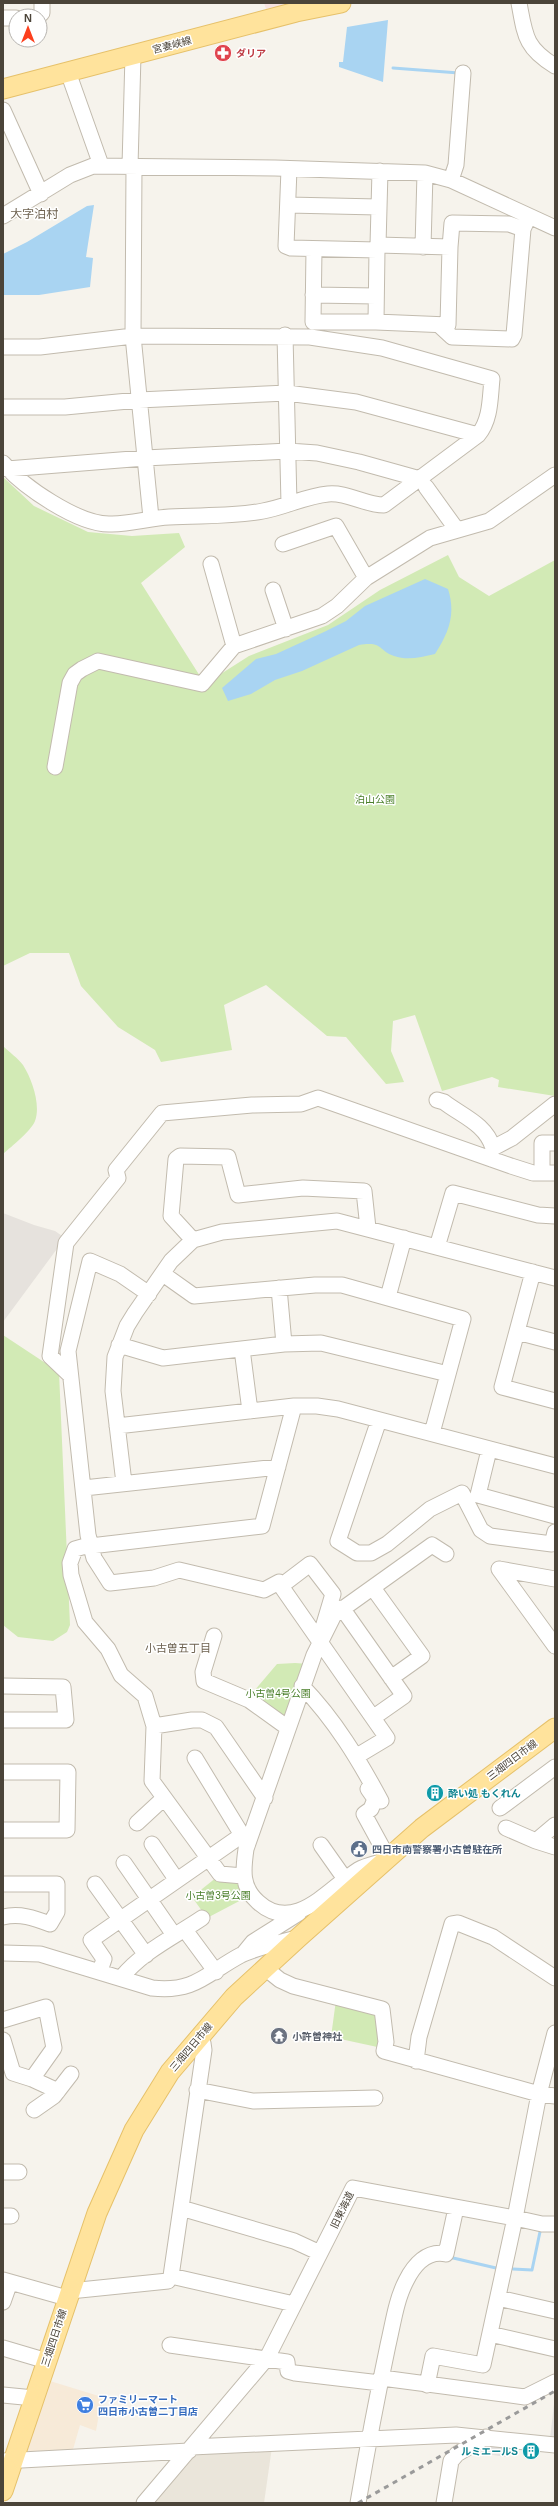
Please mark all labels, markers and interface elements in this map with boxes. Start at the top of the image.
north arrow [8,8,48,48]
text: N [24,12,32,24]
street label: 宮妻峡線 [151,35,193,55]
pharmacy icon: ダリア [213,43,233,63]
place label: ダリア [236,48,266,59]
district label: 大字泊村 [10,207,59,221]
park label: 泊山公園 [355,794,395,805]
district label: 小古曽五丁目 [145,1642,211,1654]
park label: 小古曽4号公園 [245,1688,311,1699]
street label: 三畑四日市線 [485,1738,539,1782]
building icon: 酔い処 もくれん [425,1783,445,1803]
place label: 酔い処 もくれん [448,1788,521,1799]
public building icon: 四日市南警察署小古曽駐在所 [349,1839,369,1859]
place label: 四日市南警察署小古曽駐在所 [372,1844,502,1855]
park label: 小古曽3号公園 [185,1890,251,1901]
street label: 三畑四日市線 [168,2020,214,2074]
temple icon: 小許曽神社 [269,2026,289,2046]
place label: 小許曽神社 [292,2031,343,2042]
street label: 旧東海道 [328,2190,356,2230]
street label: 三畑四日市線 [39,2308,69,2368]
place label: ファミリーマート 四日市小古曽二丁目店 [98,2394,198,2417]
supermarket icon: ファミリーマート 四日市小古曽二丁目店 [75,2395,95,2415]
building icon: ルミエールS [521,2441,541,2461]
place label: ルミエールS [461,2446,518,2457]

